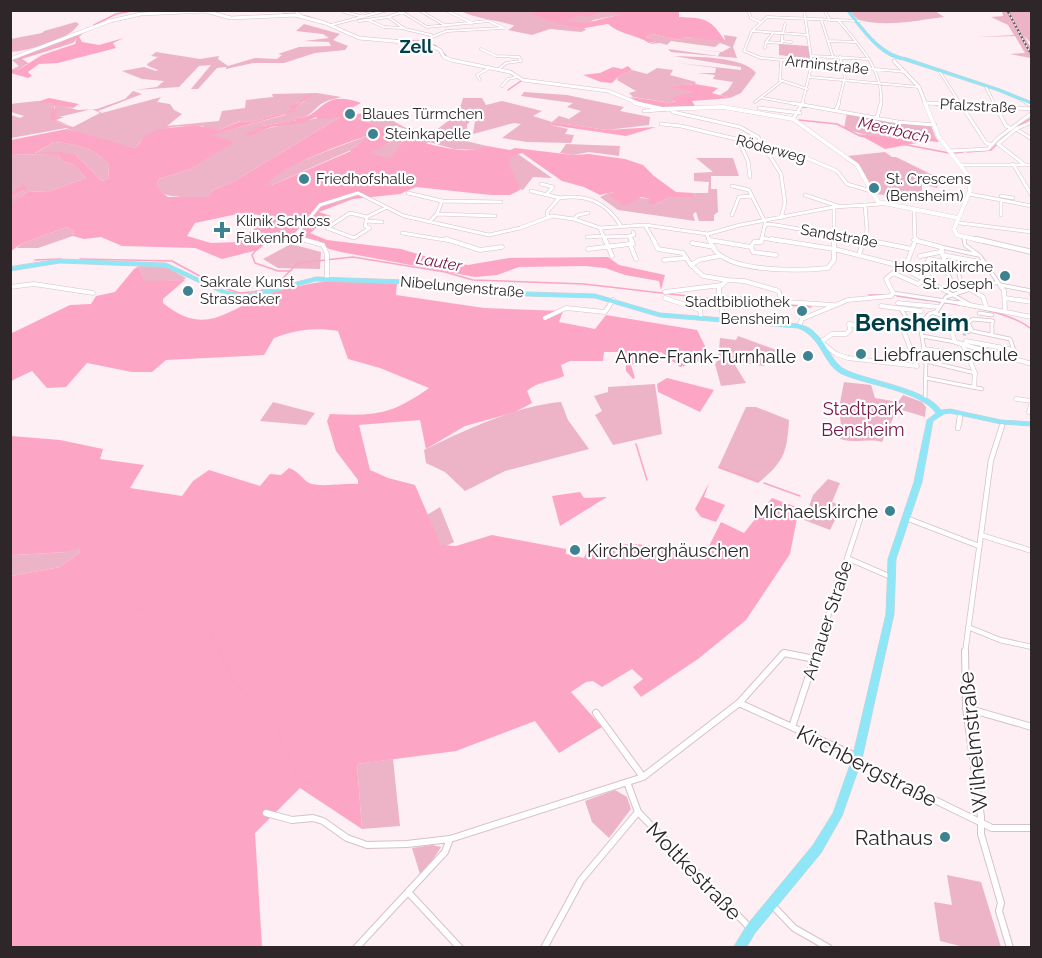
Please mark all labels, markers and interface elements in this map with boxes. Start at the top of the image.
district label: Zell [399,36,433,57]
street label: Arminstraße [784,52,870,78]
street label: Pfalzstraße [939,95,1017,117]
place label: Blaues Türmchen [362,105,483,123]
marker: Blaues Türmchen [343,107,357,121]
water label: Meerbach [857,113,931,147]
place label: Steinkapelle [385,125,471,143]
marker: Steinkapelle [366,127,380,141]
street label: Röderweg [734,131,808,167]
place label: Friedhofshalle [316,170,415,188]
place label: St. Crescens (Bensheim) [886,170,971,205]
marker: Friedhofshalle [297,172,311,186]
marker: St. Crescens (Bensheim) [867,181,881,195]
place label: Klinik Schloss Falkenhof [236,212,330,247]
street label: Sandstraße [799,220,879,252]
marker: Klinik Schloss Falkenhof [213,221,231,239]
water label: Lauter [415,249,464,275]
place label: Hospitalkirche St. Joseph [894,258,993,293]
marker: Hospitalkirche St. Joseph [998,269,1012,283]
place label: Sakrale Kunst Strassacker [200,273,295,308]
street label: Nibelungenstraße [399,273,525,301]
marker: Sakrale Kunst Strassacker [181,284,195,298]
place label: Stadtbibliothek Bensheim [685,293,790,328]
marker: Stadtbibliothek Bensheim [795,304,809,318]
district label: Bensheim [855,308,969,337]
place label: Liebfrauenschule [873,344,1018,365]
place label: Anne-Frank-Turnhalle [615,346,796,367]
marker: Liebfrauenschule [854,347,868,361]
marker: Anne-Frank-Turnhalle [801,349,815,363]
park label: Stadtpark Bensheim [821,398,905,440]
place label: Michaelskirche [754,501,878,522]
marker: Michaelskirche [883,504,897,518]
place label: Kirchberghäuschen [587,540,749,561]
marker: Kirchberghäuschen [568,543,582,557]
street label: Arnauer Straße [798,557,856,682]
street label: Wilhelmstraße [953,670,993,814]
street label: Kirchbergstraße [793,720,941,812]
street label: Moltkestraße [641,817,747,925]
place label: Rathaus [855,825,933,850]
marker: Rathaus [938,830,952,844]

